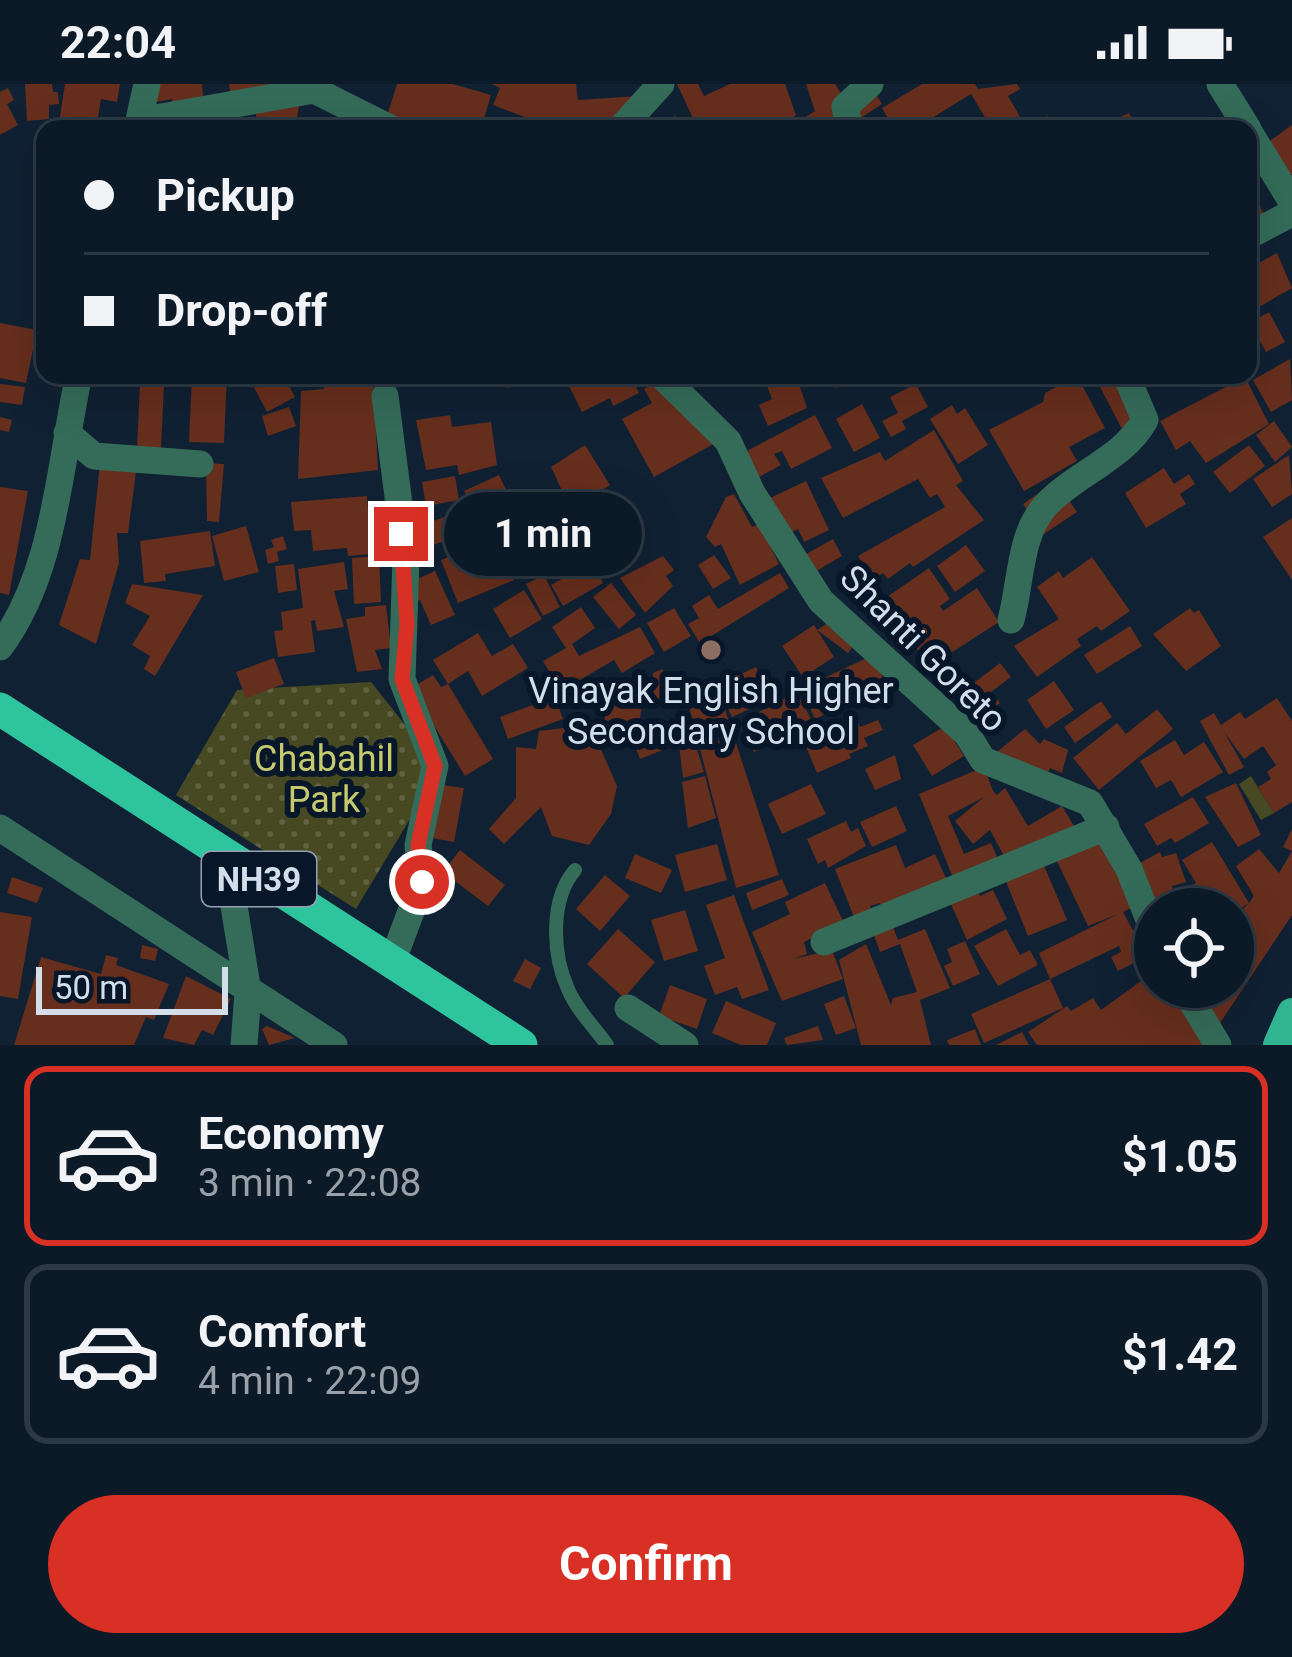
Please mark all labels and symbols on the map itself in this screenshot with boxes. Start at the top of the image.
callout: 1 min [443,492,641,576]
route end [374,507,428,561]
street label: Shanti Goreto [831,557,1015,741]
marker: Vinayak English Higher Secondary School [698,637,724,663]
place label: Vinayak English Higher Secondary School [528,670,894,753]
park label: Chabahil Park [254,738,394,821]
road number: NH39 [202,852,316,906]
route start [395,855,449,909]
scale bar [36,961,228,1014]

